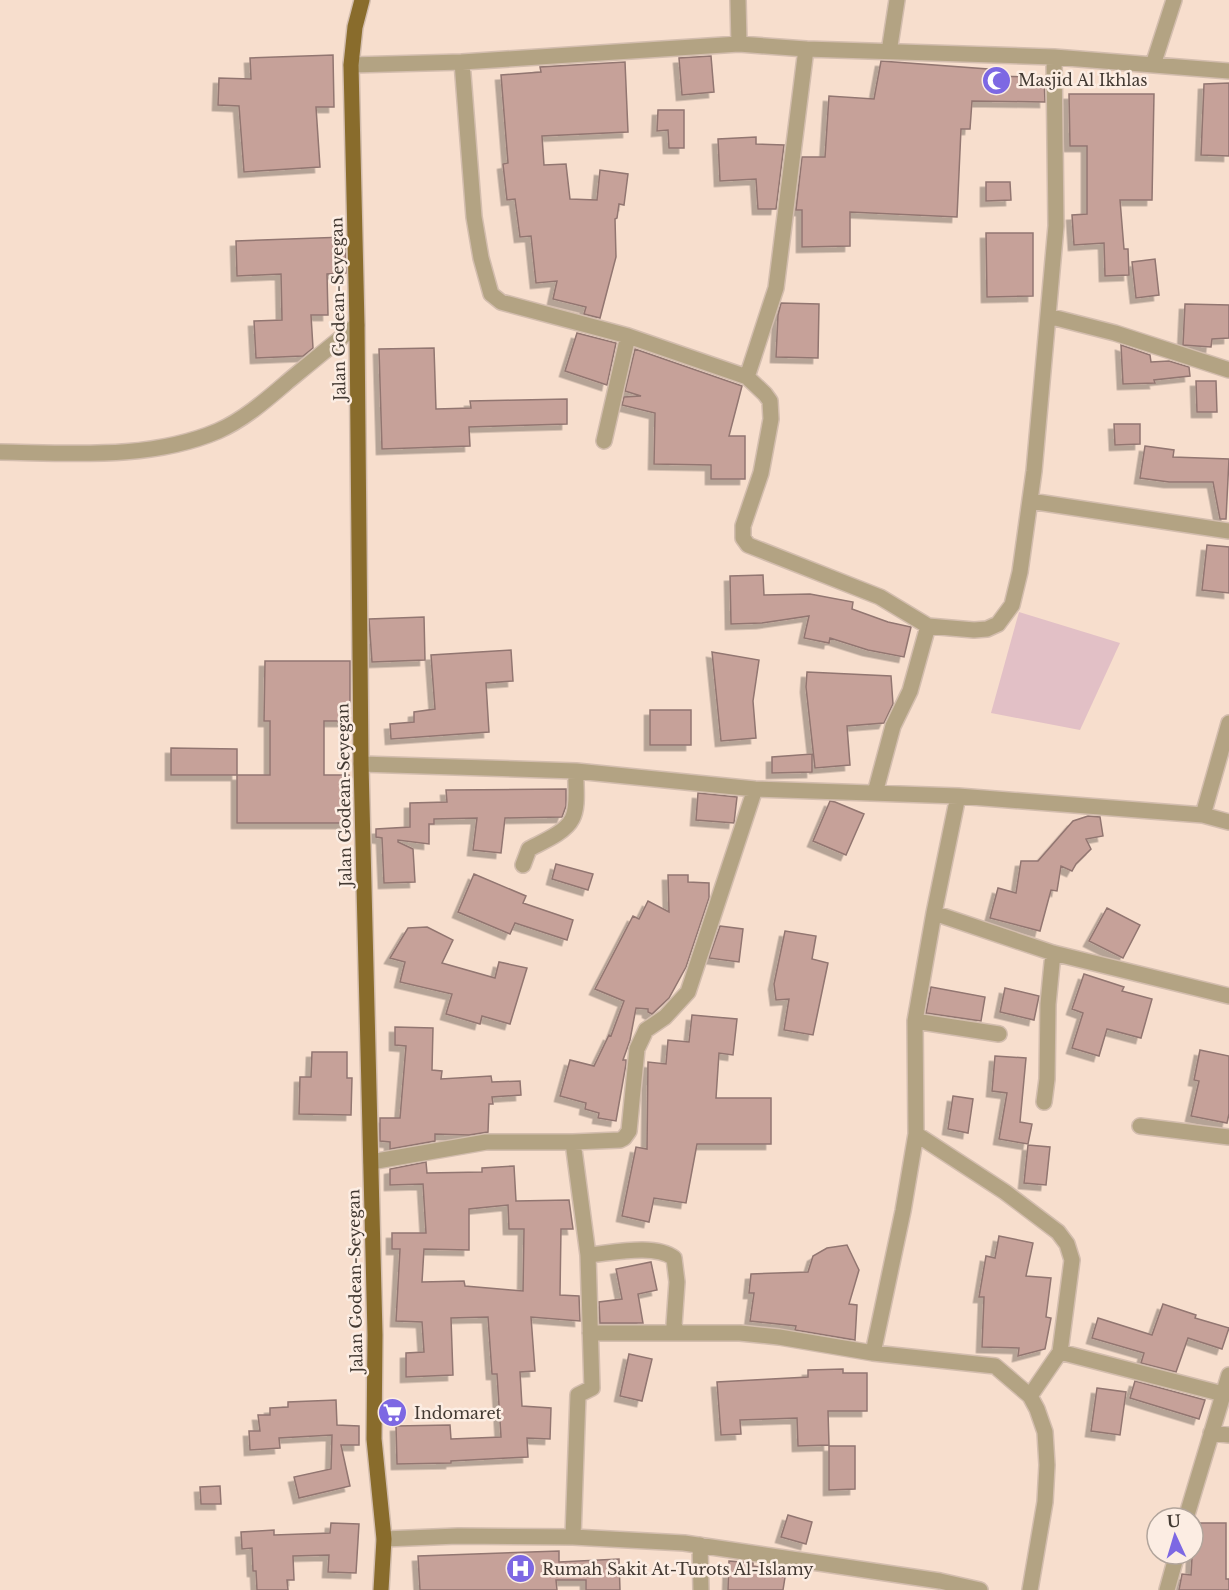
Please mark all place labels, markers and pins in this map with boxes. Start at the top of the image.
mosque icon: Masjid Al Ikhlas [981,64,1013,96]
place label: Masjid Al Ikhlas [1018,70,1148,90]
supermarket icon: Indomaret [377,1397,409,1429]
place label: Indomaret [414,1403,502,1423]
hospital icon: Rumah Sakit At-Turots Al-Islamy [505,1553,537,1585]
place label: Rumah Sakit At-Turots Al-Islamy [542,1559,814,1579]

